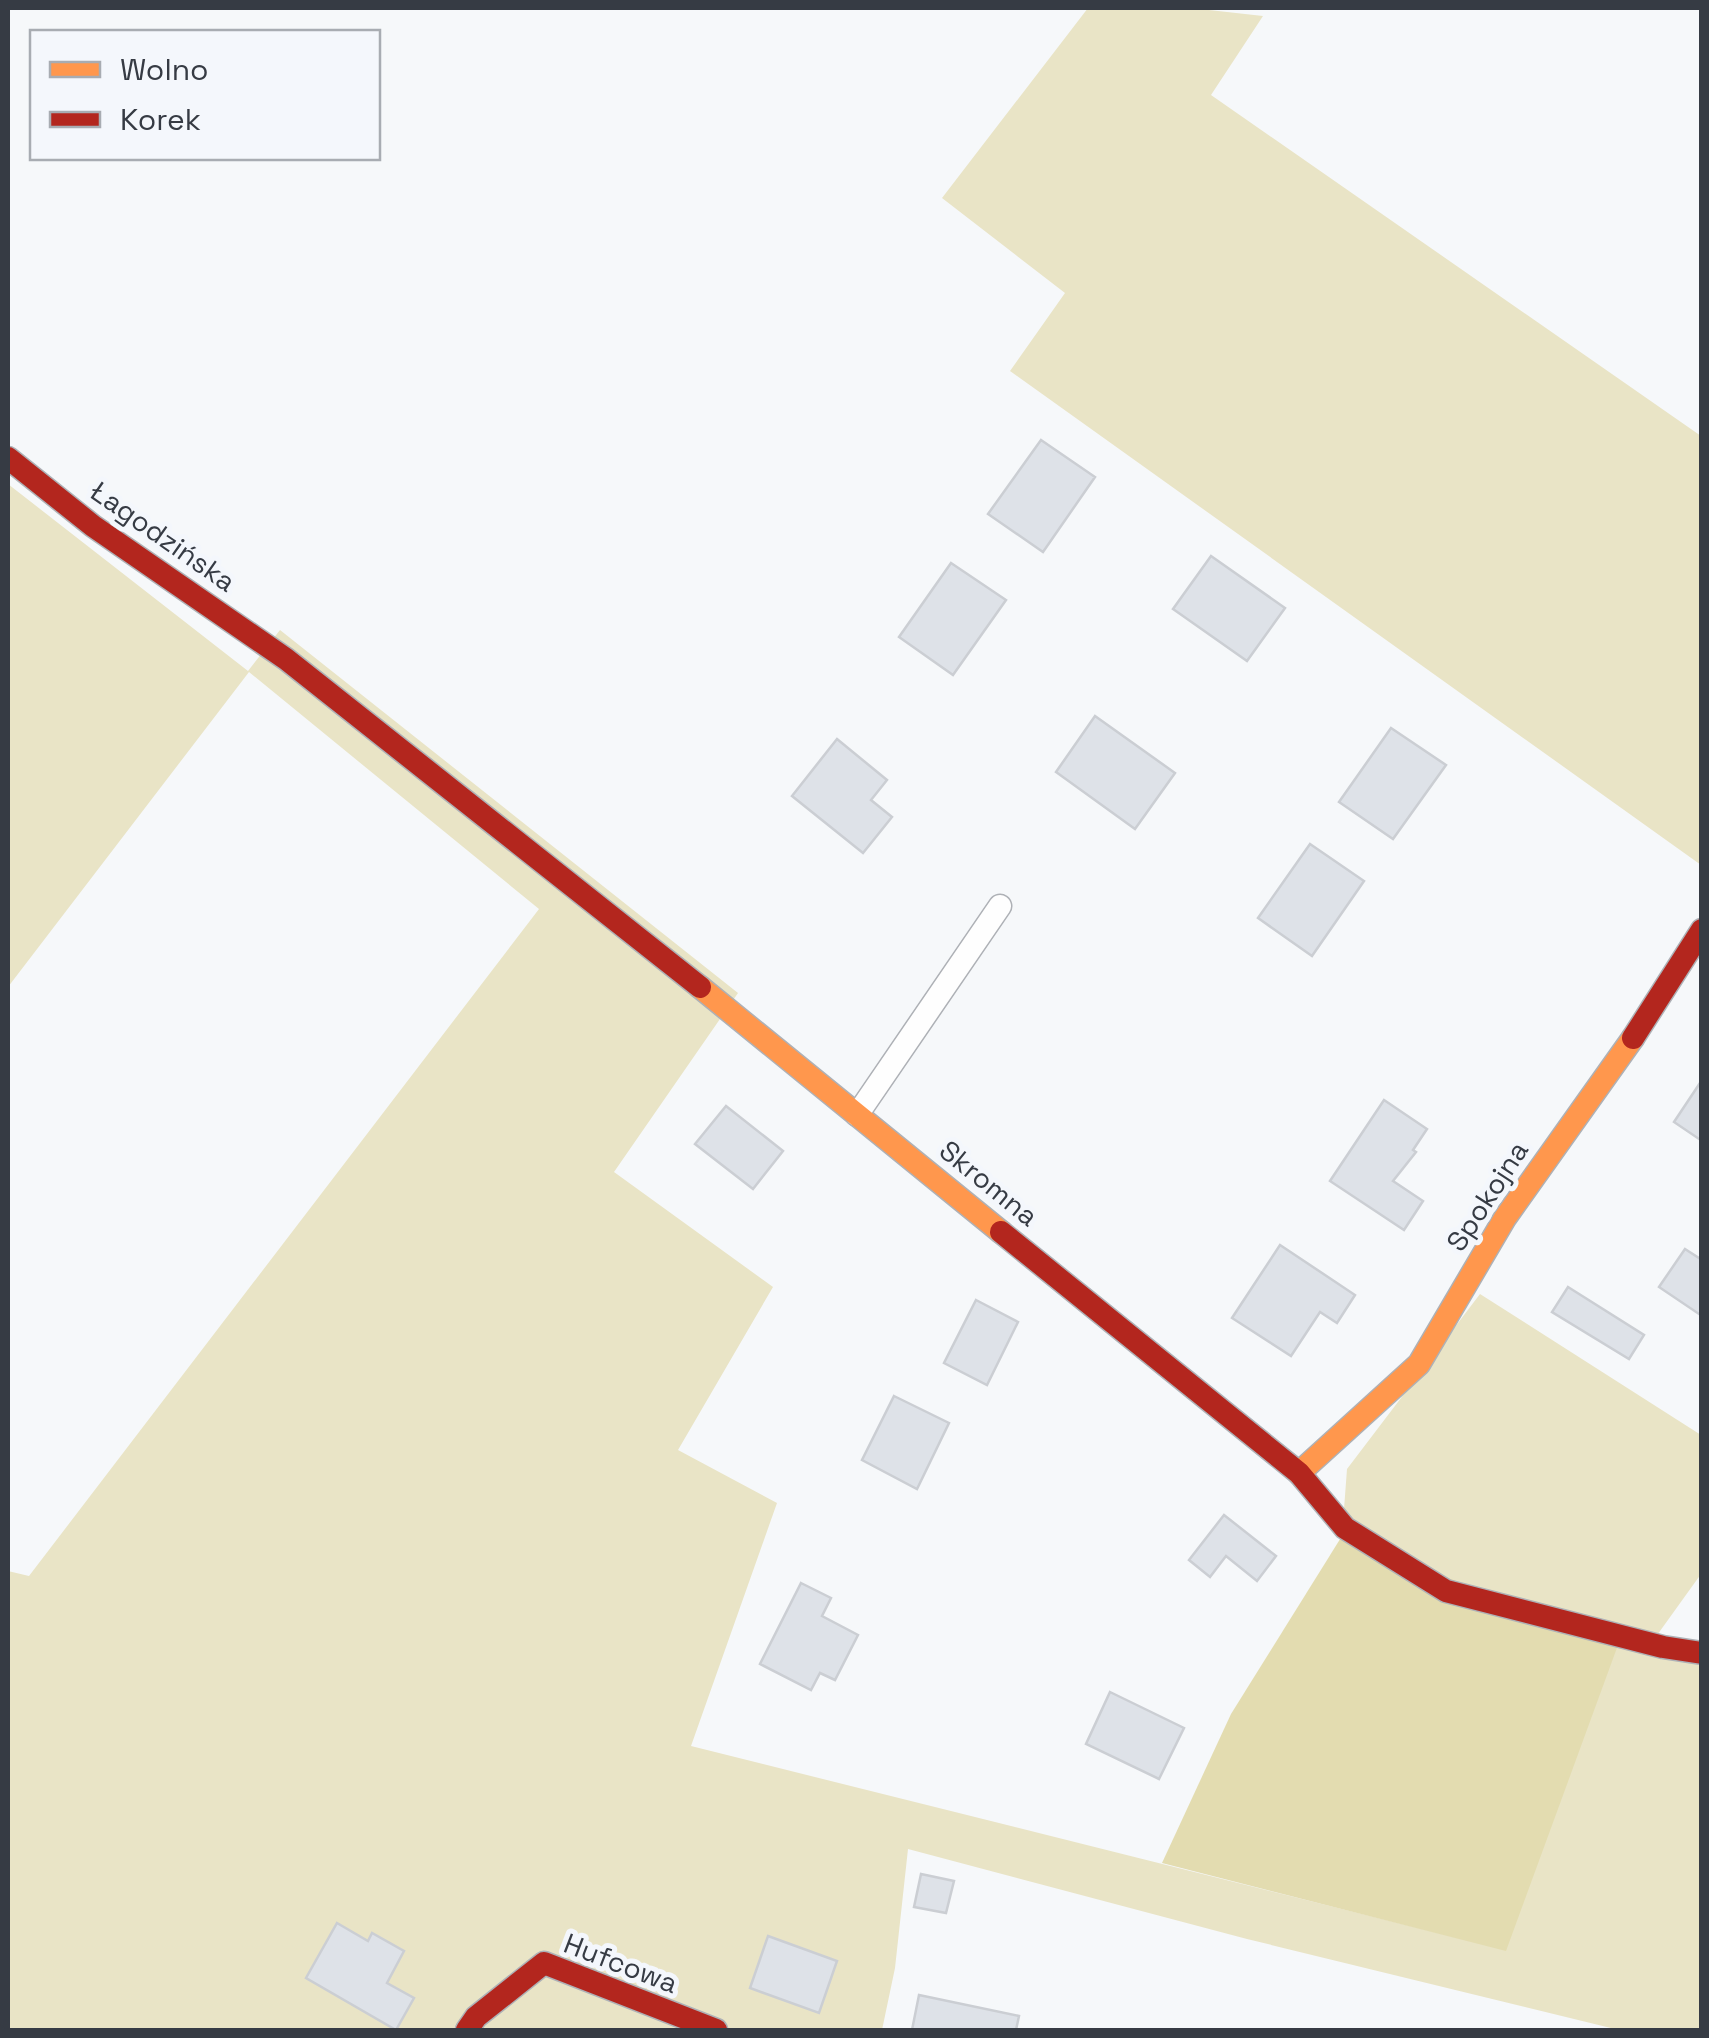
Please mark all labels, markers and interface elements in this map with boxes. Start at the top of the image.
legend [30,30,380,160]
text: Wolno [120,50,209,89]
text: Korek [120,100,201,139]
street label: Łagodzińska [83,472,243,600]
street label: Skromna [932,1132,1046,1234]
street label: Spokojna [1438,1134,1536,1258]
street label: Hufcowa [559,1925,683,2001]

